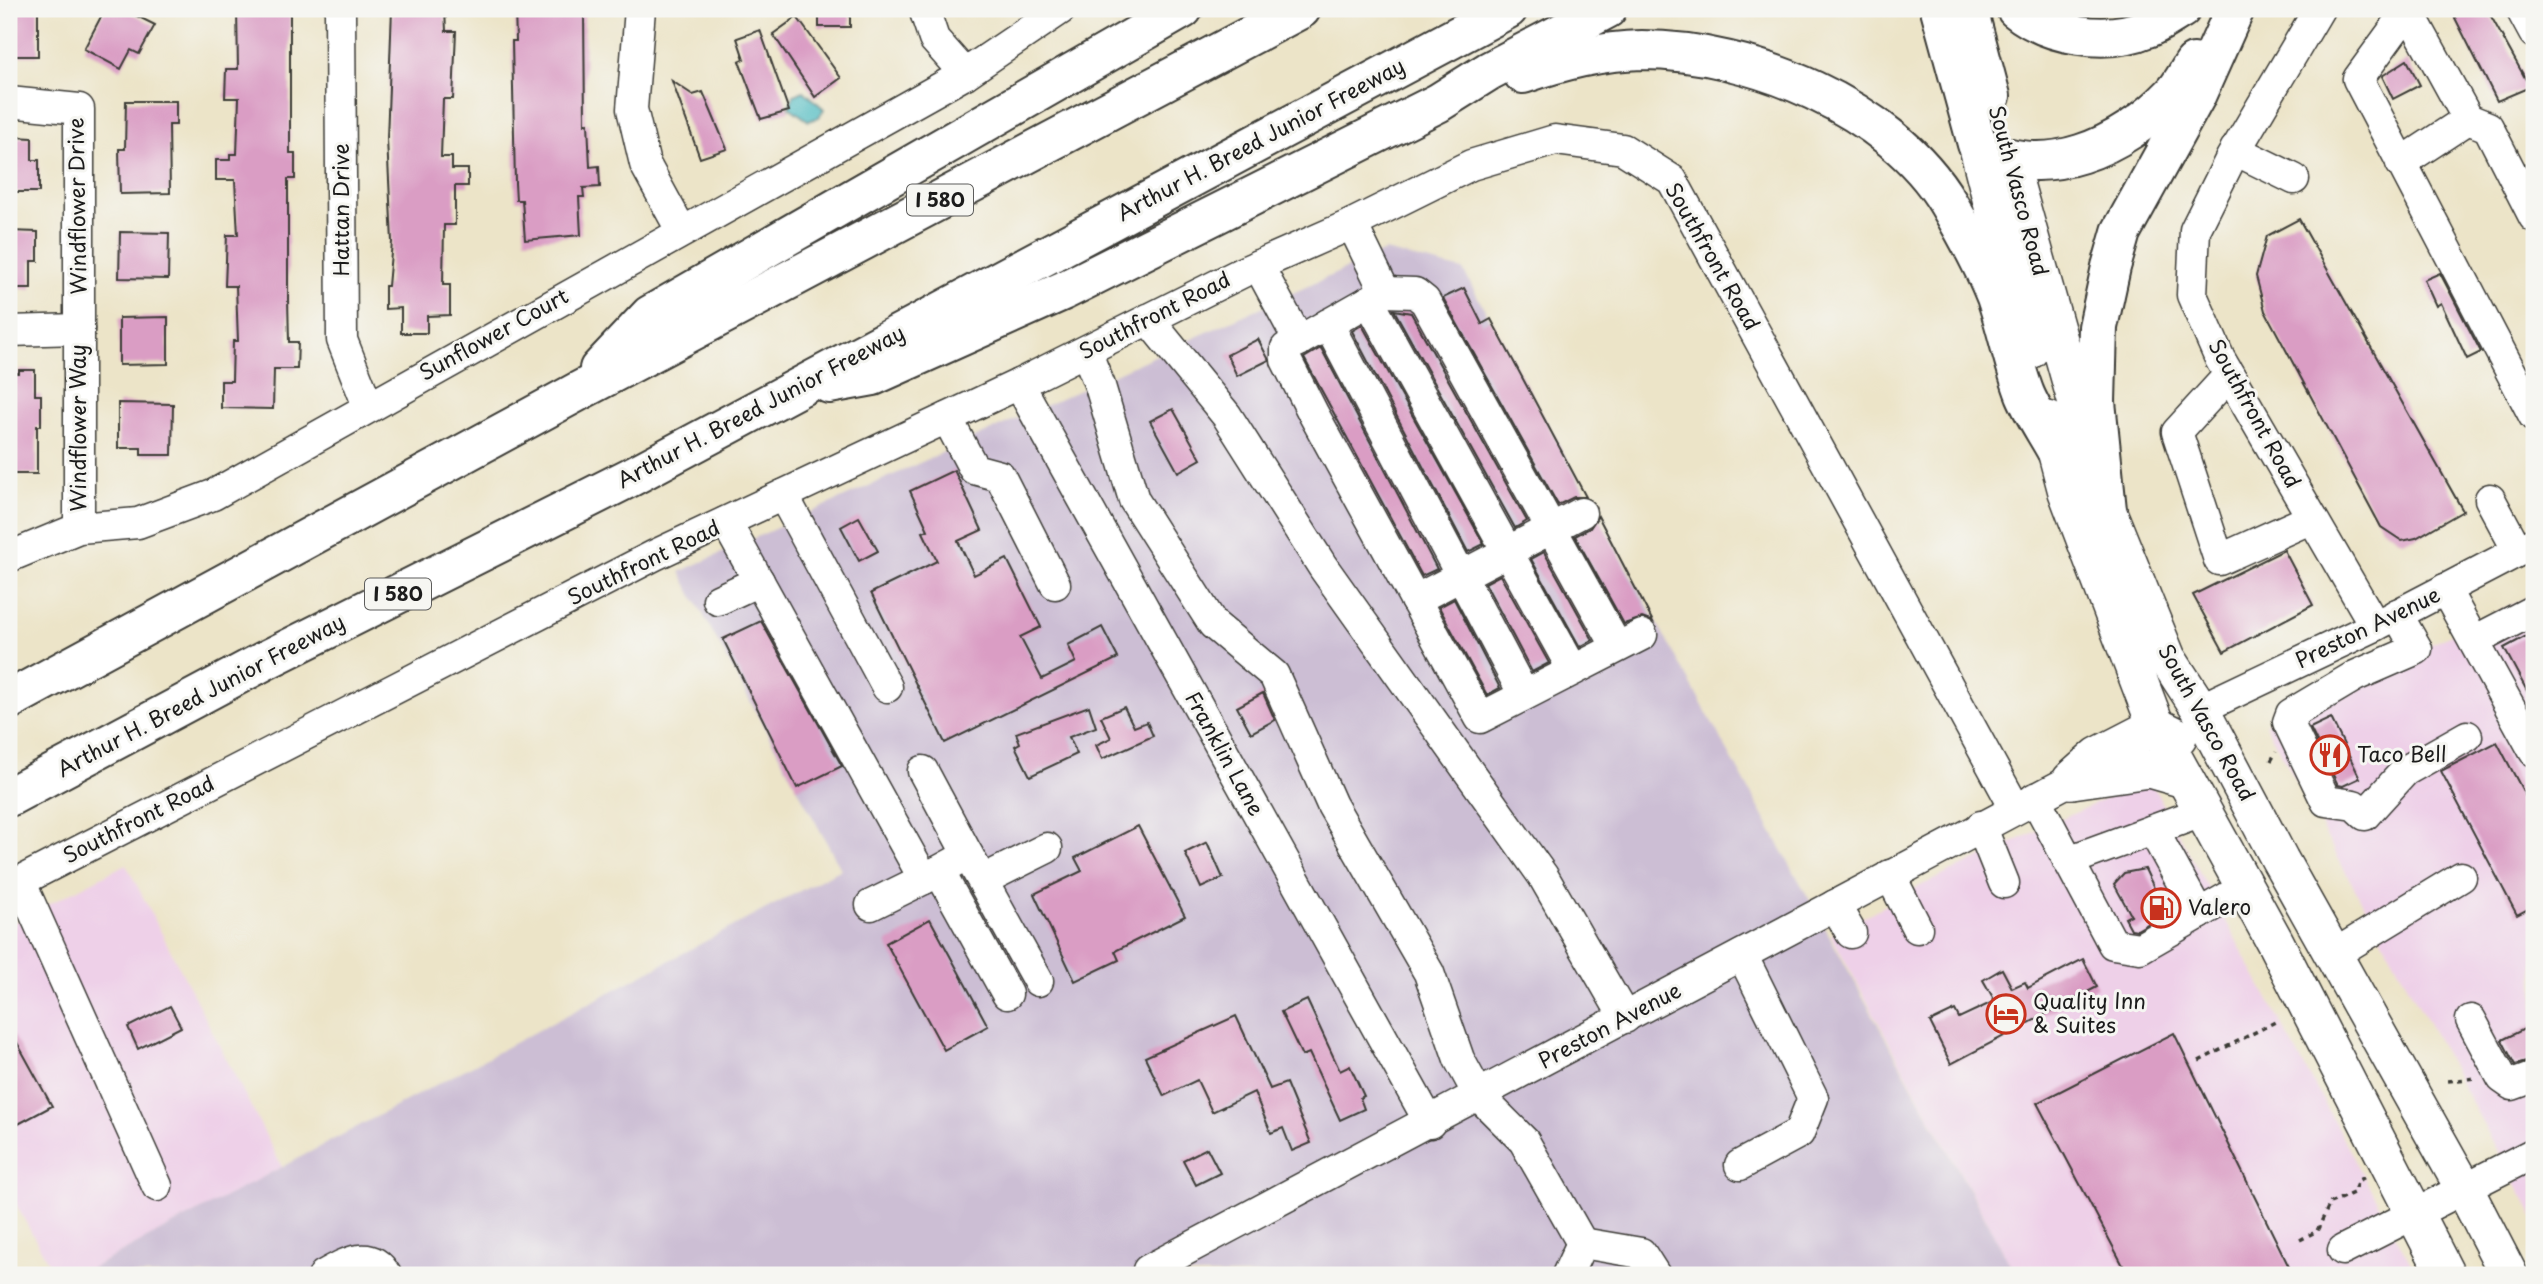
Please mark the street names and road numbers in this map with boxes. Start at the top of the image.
street label: Arthur H. Breed Junior Freeway [1110,49,1410,228]
street label: South Vasco Road [1982,102,2058,279]
street label: Windflower Drive [58,117,94,295]
street label: Hattan Drive [324,143,356,277]
street label: Southfront Road [1658,176,1769,336]
road number: I 580 [907,184,973,216]
street label: Southfront Road [1073,262,1235,366]
street label: Sunflower Court [412,279,574,388]
street label: Arthur H. Breed Junior Freeway [610,316,910,495]
street label: Southfront Road [2202,333,2310,493]
street label: Windflower Way [61,344,93,512]
street label: Southfront Road [561,510,725,612]
street label: Preston Avenue [2289,577,2445,675]
road number: I 580 [365,579,431,610]
street label: Arthur H. Breed Junior Freeway [50,605,350,784]
street label: South Vasco Road [2151,638,2264,806]
street label: Franklin Lane [1178,685,1273,821]
street label: Southfront Road [57,766,219,870]
street label: Preston Avenue [1532,973,1686,1075]

